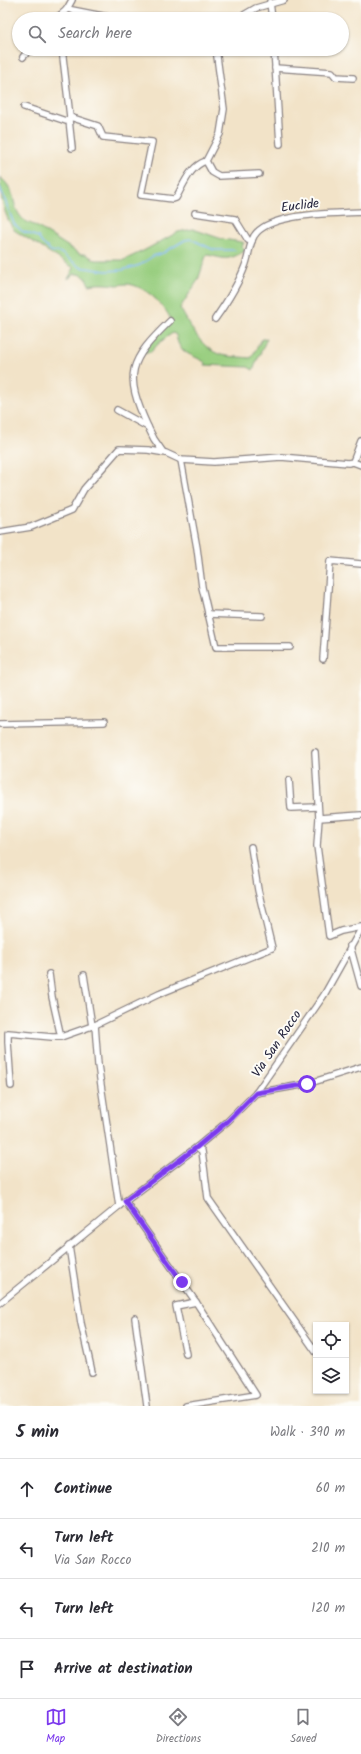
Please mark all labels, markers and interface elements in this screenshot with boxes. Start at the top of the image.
search box [12,12,349,56]
text: Search here [58,22,132,46]
icon: search [26,23,48,45]
street label: Euclide [280,193,320,219]
street label: Via San Rocco [247,1006,307,1082]
route start [298,1075,316,1093]
route end [173,1273,191,1291]
map controls [313,1322,349,1394]
button: locate [313,1322,349,1358]
button: layers [313,1358,349,1394]
text: 5 min [16,1419,59,1446]
text: Walk · 390 m [270,1422,345,1443]
text: Continue [54,1477,112,1501]
icon: ahead [16,1478,38,1500]
text: 60 m [316,1478,345,1499]
text: Turn left [54,1526,114,1550]
icon: left [16,1538,38,1560]
text: 210 m [311,1538,345,1559]
text: Via San Rocco [54,1550,131,1571]
text: Turn left [54,1597,114,1621]
icon: left [16,1598,38,1620]
text: 120 m [311,1598,345,1619]
text: Arrive at destination [54,1657,193,1681]
icon: arrive [16,1658,38,1680]
tab: Map [45,1706,67,1748]
tab: Directions [156,1706,201,1748]
tab: Saved [290,1706,316,1748]

